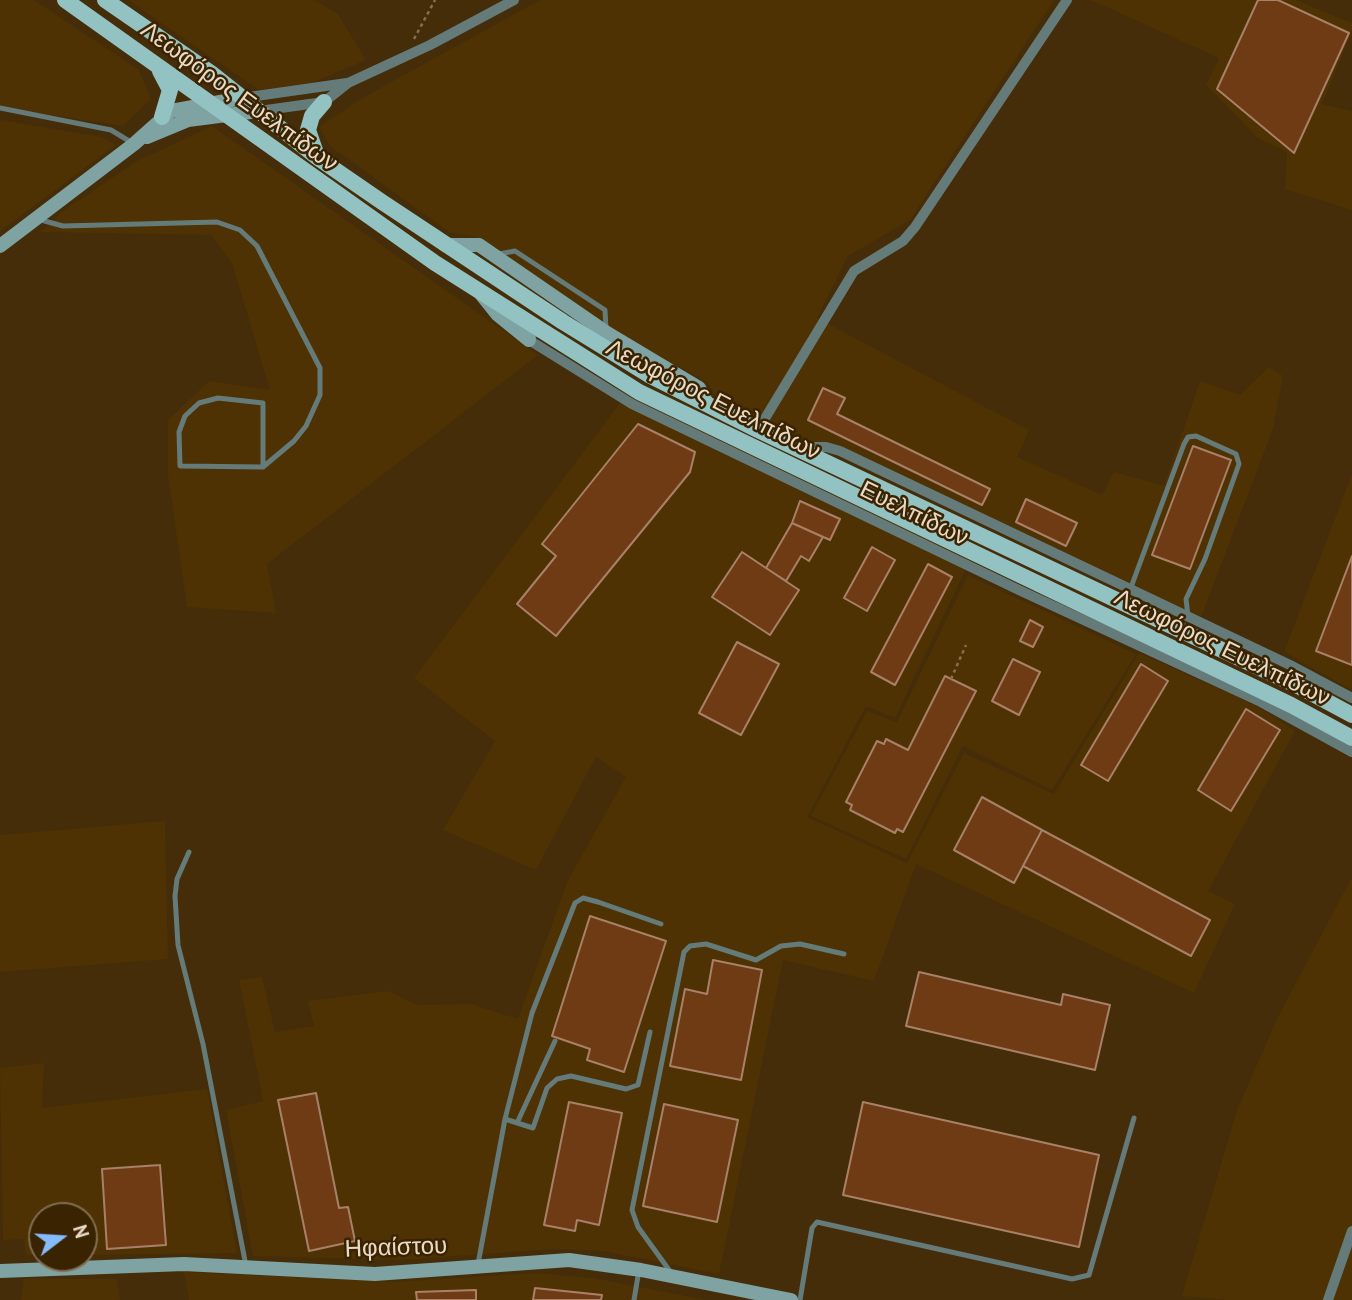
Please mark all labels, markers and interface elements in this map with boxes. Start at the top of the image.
street label: Λεωφόρος Ευελπίδων [135,16,343,178]
street label: Λεωφόρος Ευελπίδων [601,333,825,467]
street label: Ευελπίδων [855,475,973,553]
street label: Λεωφόρος Ευελπίδων [1109,583,1335,713]
north arrow [28,1202,98,1272]
text: N [68,1222,94,1241]
street label: Ηφαίστου [344,1232,448,1264]

